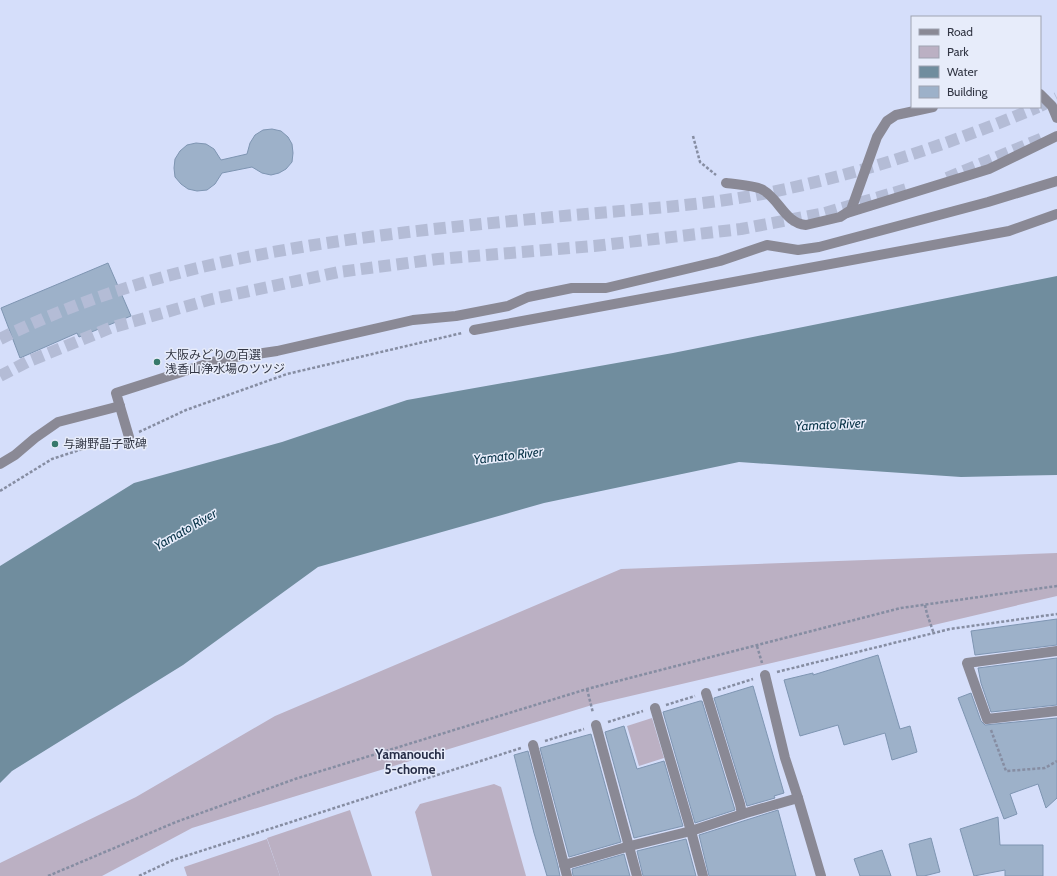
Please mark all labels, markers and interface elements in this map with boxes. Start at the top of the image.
legend [911,16,1041,108]
text: Road [947,24,973,39]
text: Park [947,44,969,59]
text: Water [947,64,978,79]
text: Building [947,84,989,99]
place label: 大阪みどりの百選 浅香山浄水場のツツジ [165,347,285,376]
marker: 大阪みどりの百選 浅香山浄水場のツツジ [152,357,162,367]
water label: Yamato River [795,414,866,434]
place label: 与謝野晶子歌碑 [63,436,147,451]
marker: 与謝野晶子歌碑 [50,439,60,449]
water label: Yamato River [473,443,544,467]
water label: Yamato River [151,504,220,553]
district label: Yamanouchi 5-chome [374,746,445,777]

